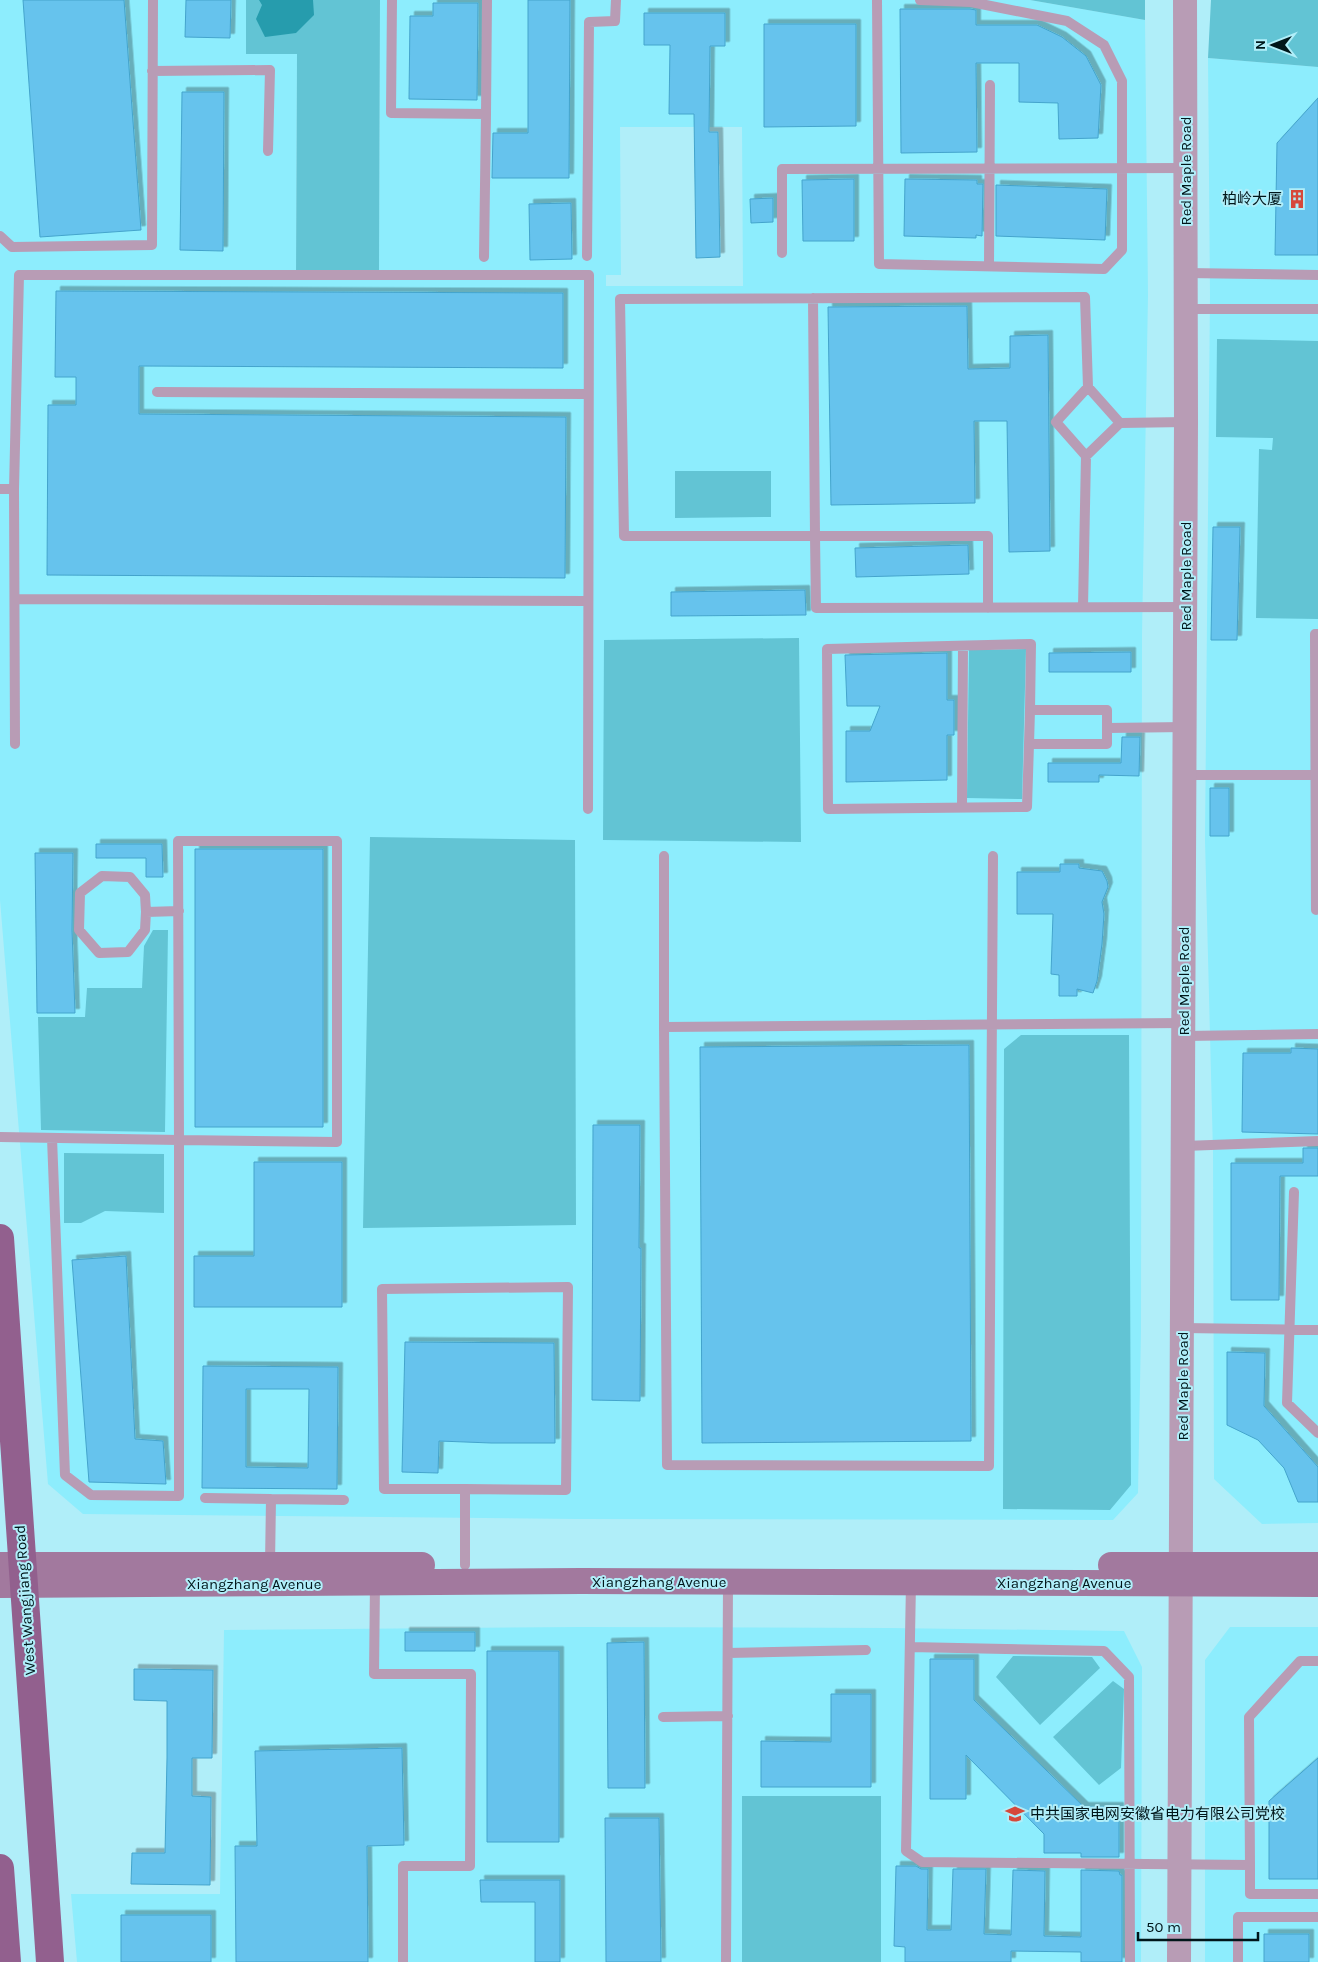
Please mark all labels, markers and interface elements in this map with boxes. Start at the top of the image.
north arrow [1248,20,1298,70]
text: N [1252,40,1269,50]
street label: Red Maple Road [1177,116,1195,226]
building icon: 柏岭大厦 [1286,188,1308,210]
place label: 柏岭大厦 [1222,190,1282,208]
street label: Red Maple Road [1177,521,1195,631]
street label: Red Maple Road [1175,926,1193,1036]
street label: Red Maple Road [1174,1331,1192,1441]
street label: West Wangjiang Road [11,1524,39,1676]
street label: Xiangzhang Avenue [592,1573,726,1591]
street label: Xiangzhang Avenue [997,1574,1131,1592]
street label: Xiangzhang Avenue [187,1575,321,1593]
school or university icon: 中共国家电网安徽省电力有限公司党校 [1004,1803,1026,1825]
place label: 中共国家电网安徽省电力有限公司党校 [1030,1805,1285,1823]
scale bar [1138,1910,1258,1942]
text: 50 m [1146,1918,1181,1936]

